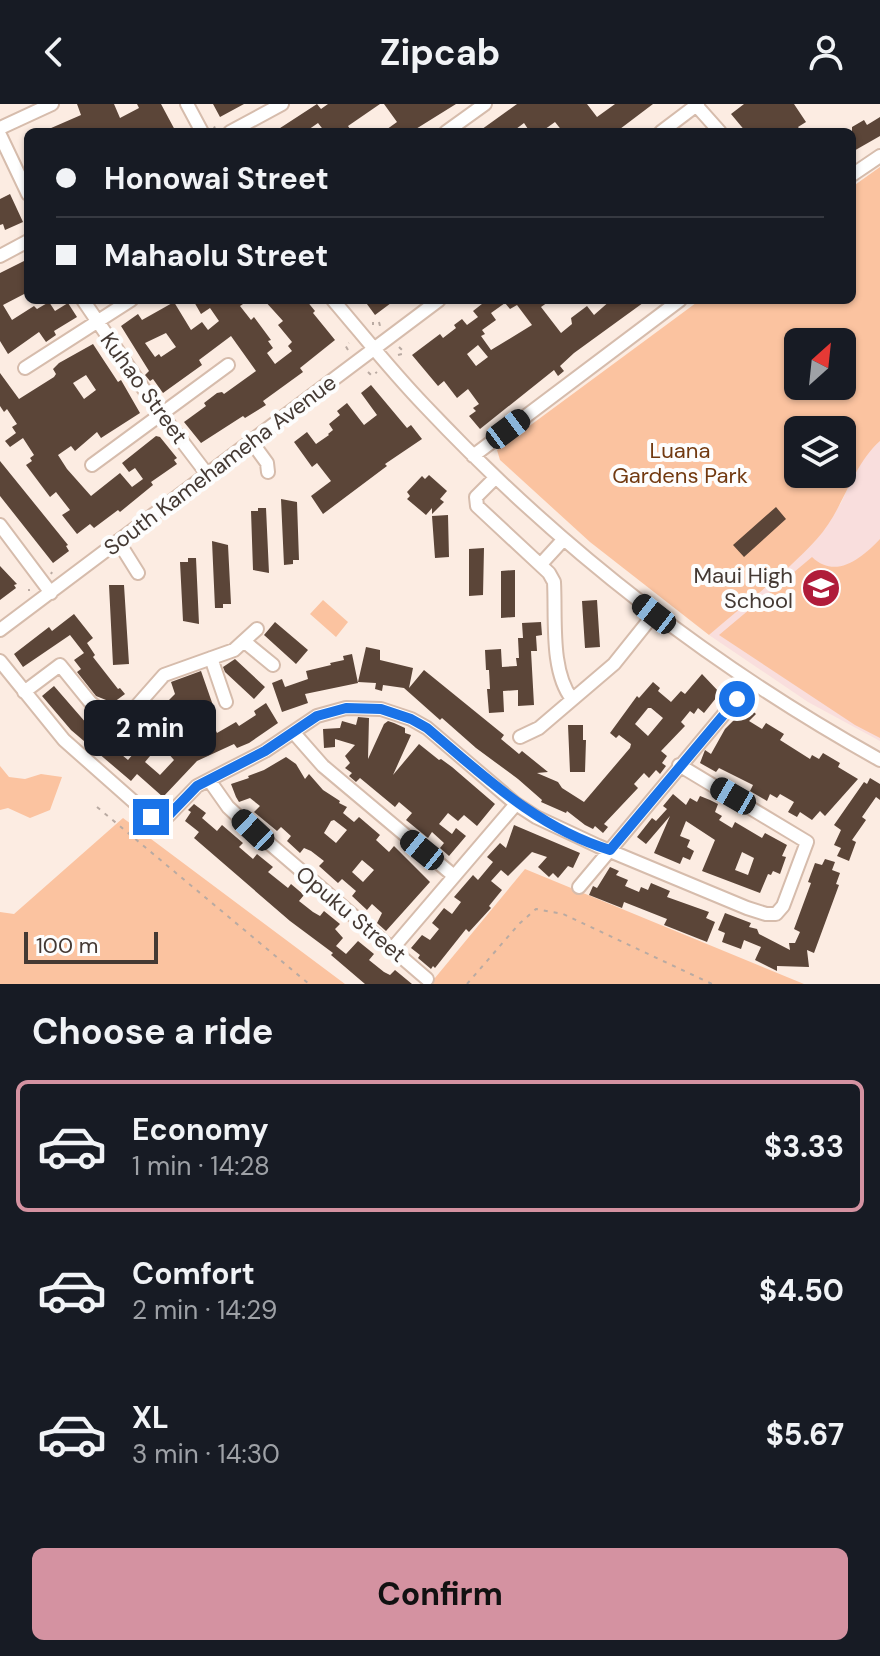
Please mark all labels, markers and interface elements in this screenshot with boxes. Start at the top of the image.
text: Zipcab [380,29,500,76]
icon: back [32,30,76,74]
icon: person [804,30,848,74]
text: Honowai Street [104,159,329,198]
text: Mahaolu Street [104,236,328,275]
street label: Kuhao Street [94,327,194,449]
north arrow [784,328,856,400]
map controls [784,328,856,488]
street label: South Kamehameha Avenue [98,368,342,562]
car [482,405,534,453]
button: layers [784,416,856,488]
park label: Luana Gardens Park [612,436,748,490]
place label: Maui High School [694,561,793,615]
school or university icon: Maui High School [800,567,842,609]
car [628,590,680,638]
route start [719,681,755,717]
callout: 2 min [85,701,217,757]
text: 2 min [116,711,184,745]
car [706,774,760,818]
route end [133,799,169,835]
car [227,805,279,855]
car [396,826,448,874]
street label: Opuku Street [290,859,412,969]
scale bar [24,928,158,964]
text: 100 m [36,931,98,960]
text: Choose a ride [32,1008,273,1055]
icon: car [36,1110,108,1182]
text: Economy [132,1110,269,1149]
text: $3.33 [764,1127,844,1166]
text: 1 min · 14:28 [132,1149,270,1183]
icon: car [36,1254,108,1326]
text: Comfort [132,1254,255,1293]
text: $4.50 [759,1271,844,1310]
text: 2 min · 14:29 [132,1293,277,1327]
icon: car [36,1398,108,1470]
text: XL [132,1398,169,1437]
text: $5.67 [766,1415,844,1454]
text: 3 min · 14:30 [132,1437,280,1471]
button: Confirm [32,1548,848,1640]

